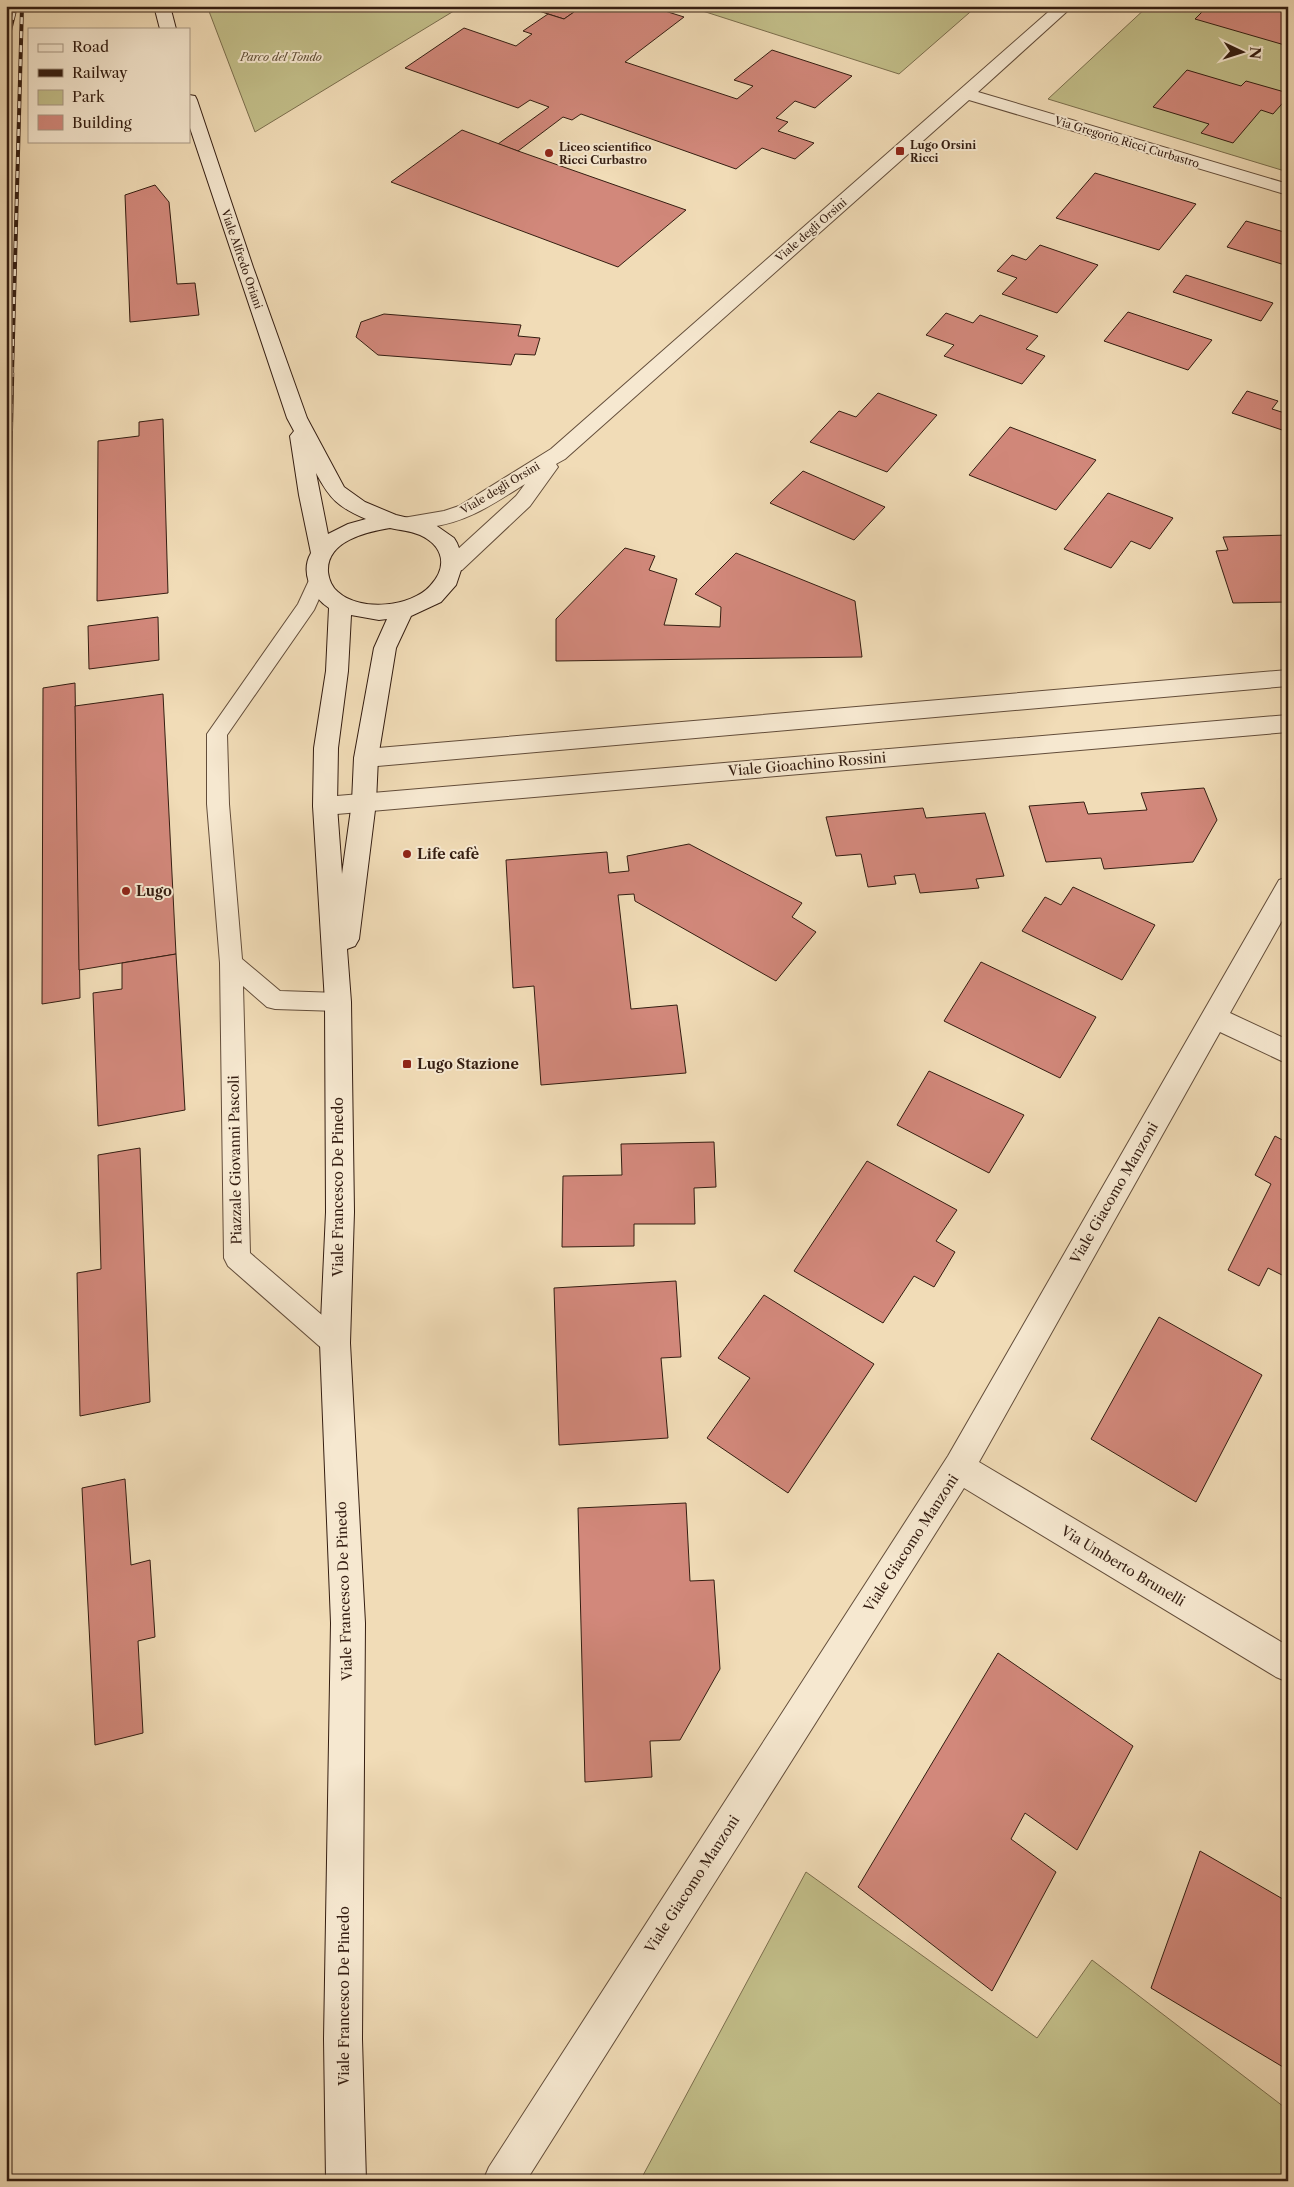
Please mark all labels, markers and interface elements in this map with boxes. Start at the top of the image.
legend [28,28,190,142]
north arrow [1216,28,1266,78]
text: Road [72,37,109,56]
text: N [1246,46,1264,60]
park label: Parco del Tondo [239,50,322,64]
text: Railway [72,63,128,82]
text: Park [72,87,106,106]
text: Building [72,113,132,132]
street label: Via Gregorio Ricci Curbastro [1052,113,1201,171]
place label: Lugo Orsini Ricci [910,138,976,165]
place label: Liceo scientifico Ricci Curbastro [559,140,652,167]
marker: Lugo Orsini Ricci [894,145,906,157]
marker: Liceo scientifico Ricci Curbastro [543,147,555,159]
street label: Viale degli Orsini [772,195,850,265]
street label: Viale Alfredo Oriani [218,206,266,311]
street label: Viale degli Orsini [457,459,543,518]
street label: Viale Gioachino Rossini [726,748,887,780]
place label: Life cafè [417,845,479,863]
marker: Life cafè [401,848,413,860]
place label: Lugo [136,882,172,900]
marker: Lugo [120,885,132,897]
place label: Lugo Stazione [417,1055,519,1073]
marker: Lugo Stazione [401,1058,413,1070]
street label: Piazzale Giovanni Pascoli [225,1075,245,1245]
street label: Viale Francesco De Pinedo [329,1097,347,1278]
street label: Viale Giacomo Manzoni [1066,1119,1162,1268]
street label: Viale Giacomo Manzoni [859,1471,962,1616]
street label: Viale Francesco De Pinedo [332,1501,356,1682]
street label: Via Umberto Brunelli [1057,1521,1188,1610]
street label: Viale Giacomo Manzoni [640,1812,743,1957]
street label: Viale Francesco De Pinedo [335,1906,353,2087]

